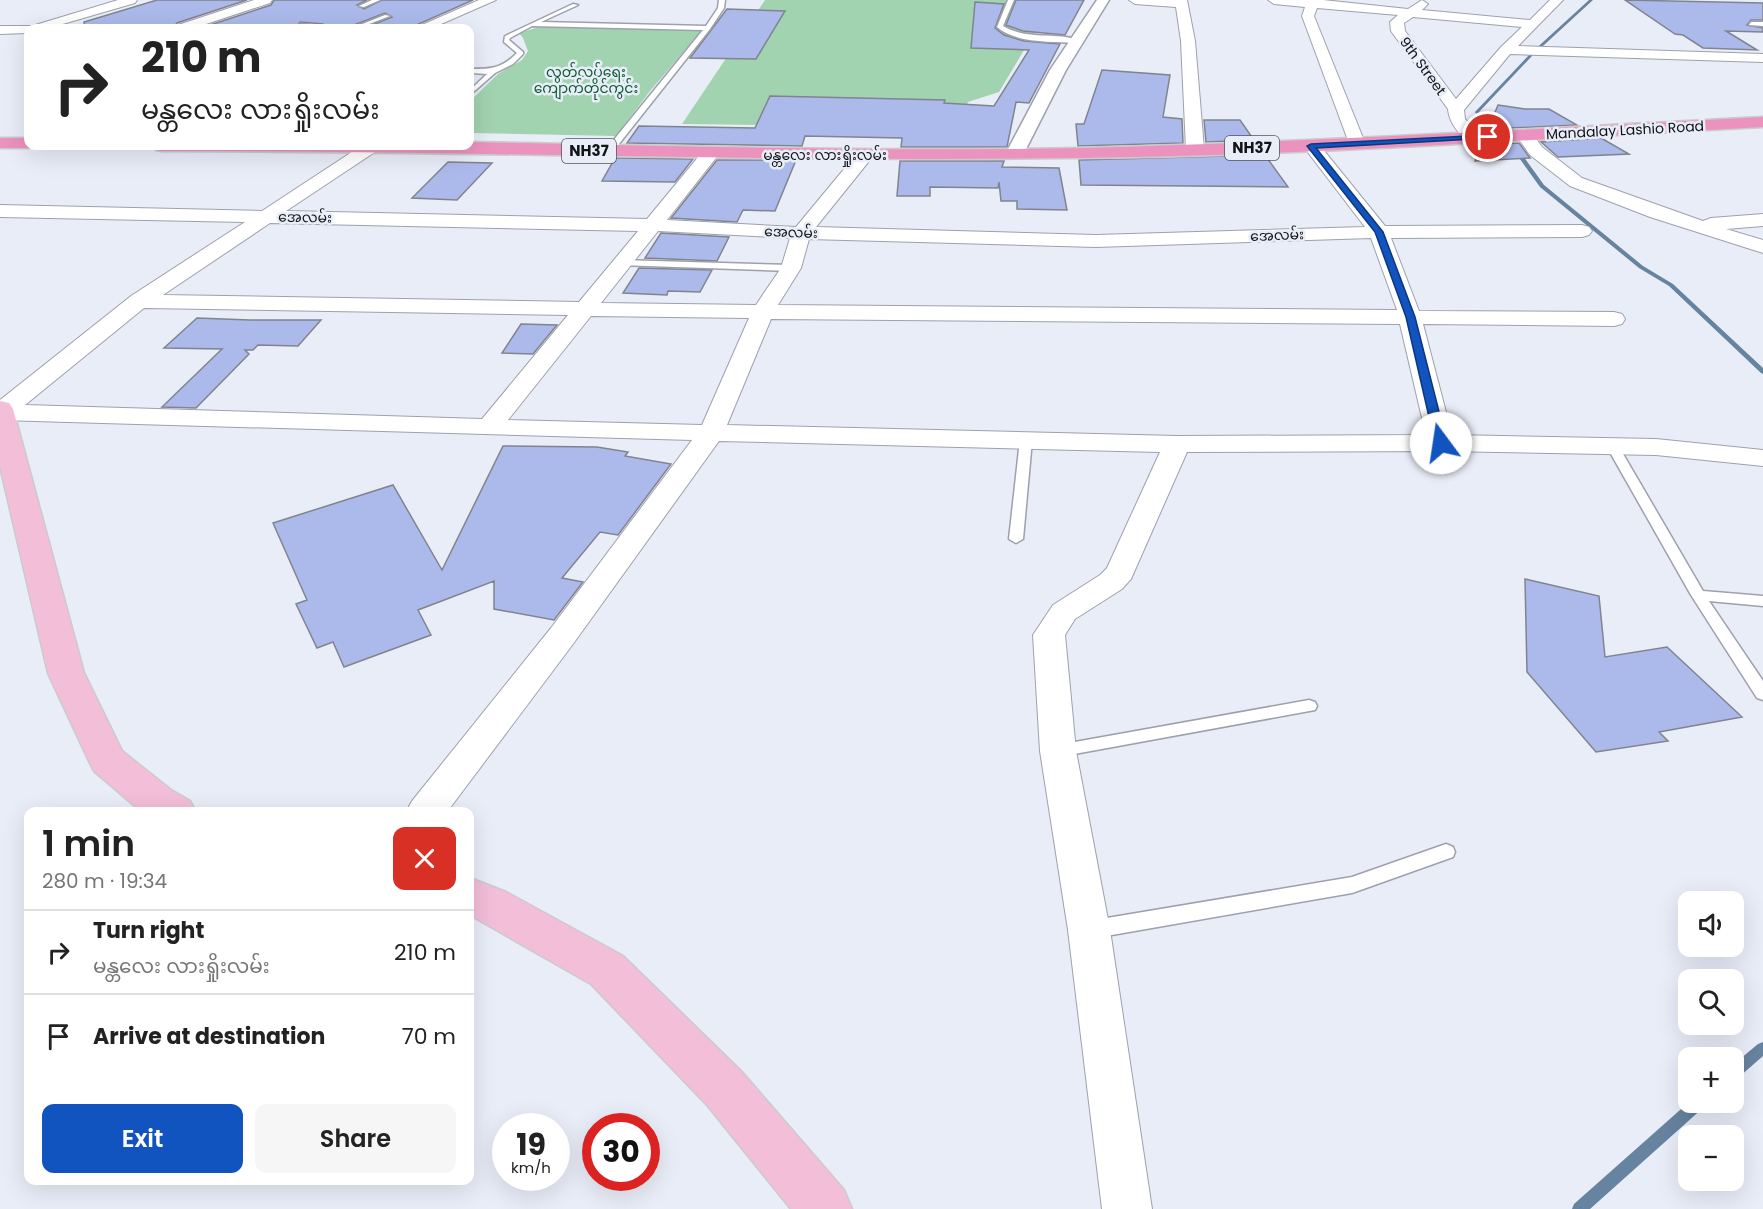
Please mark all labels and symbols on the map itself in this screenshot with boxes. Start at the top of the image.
street label: 9th Street [1395,33,1451,99]
park label: လွတ်လပ်ရေး ကျောက်တိုင်ကွင်း [534,62,638,100]
pin [1462,111,1513,162]
street label: Mandalay Lashio Road [1545,116,1705,144]
road number: NH37 [1225,136,1279,160]
road number: NH37 [562,139,616,163]
street label: မန္တလေး လားရှိုးလမ်း [763,145,887,167]
street label: အေလမ်း [278,207,332,227]
street label: အေလမ်း [764,221,818,243]
street label: အေလမ်း [1250,224,1304,246]
position arrow [1409,411,1473,475]
speed limit sign: 30 [582,1113,660,1191]

